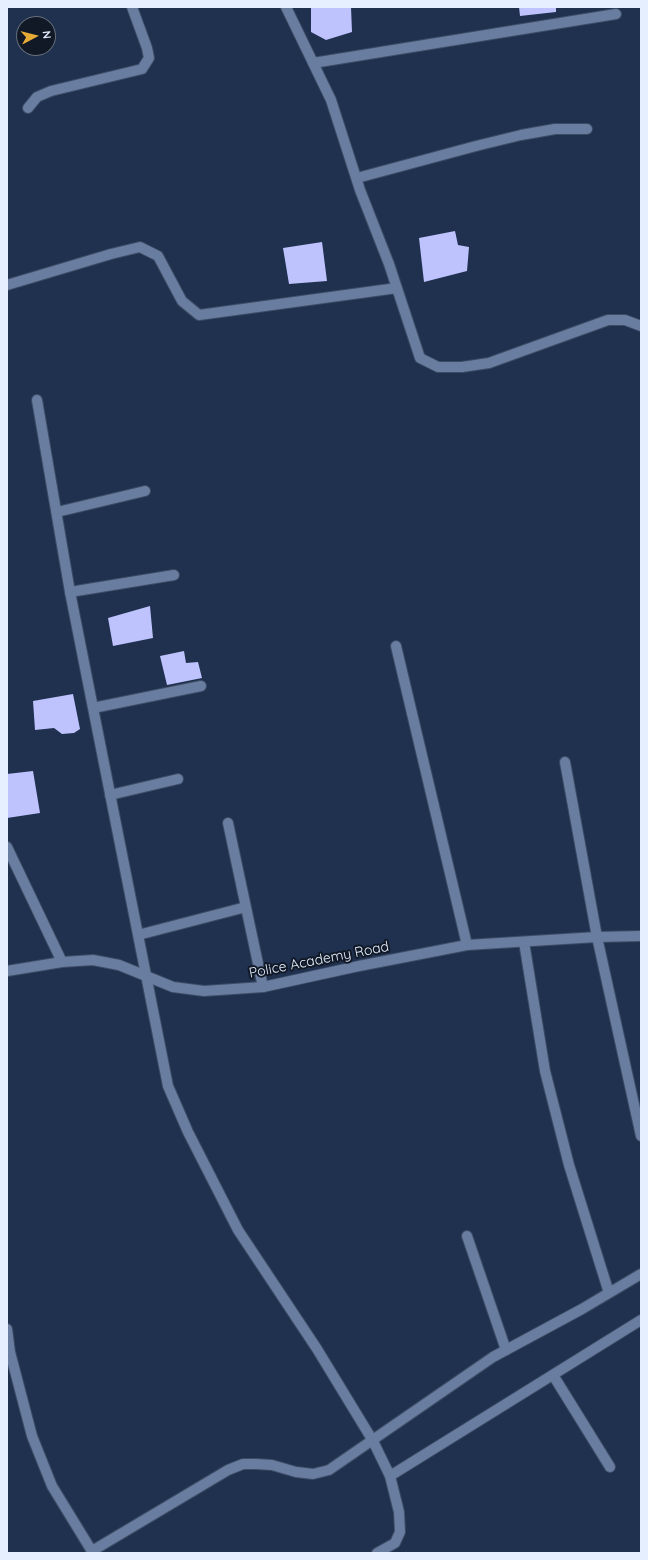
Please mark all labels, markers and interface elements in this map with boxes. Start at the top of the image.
north arrow [16,16,56,56]
text: N [39,30,54,40]
street label: Police Academy Road [248,938,390,982]

